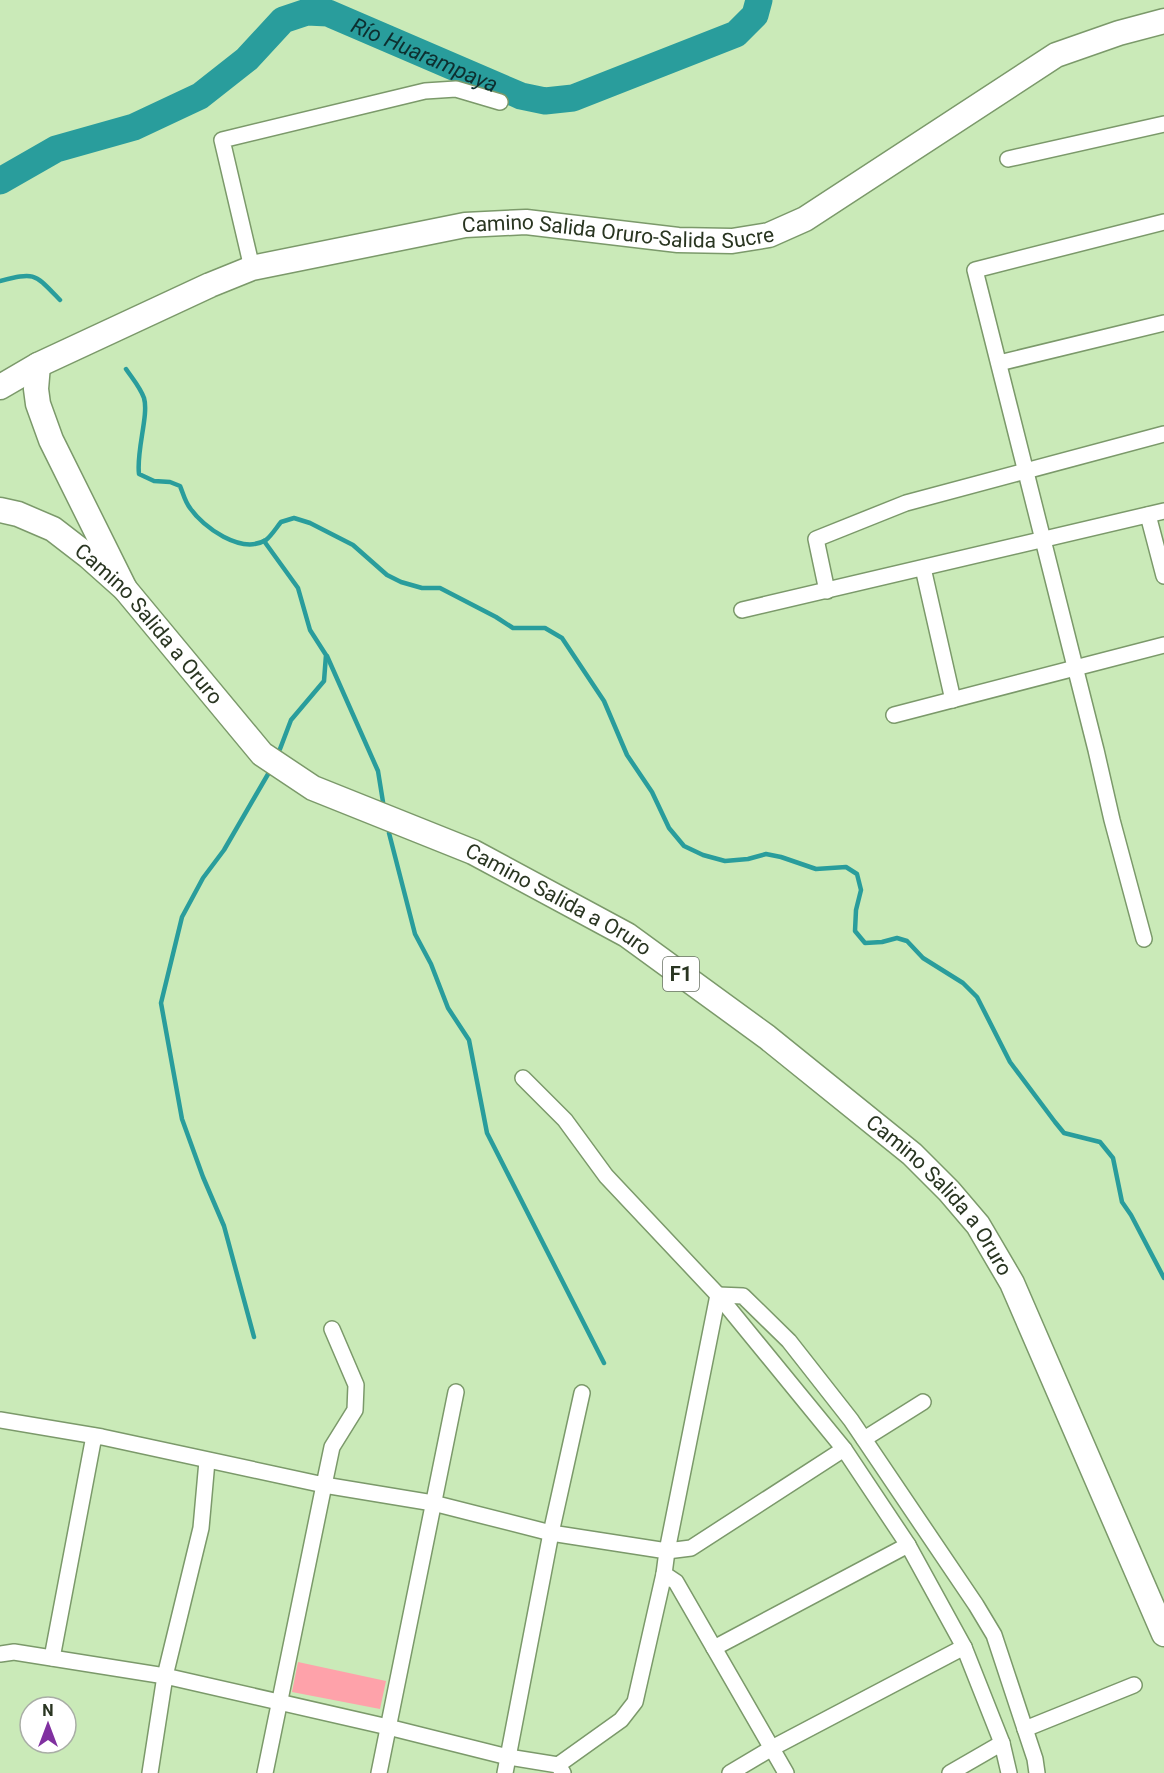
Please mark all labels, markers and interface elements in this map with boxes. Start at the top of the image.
water label: Río Huarampaya [348,12,502,97]
street label: Camino Salida Oruro-Salida Sucre [461,210,776,253]
street label: Camino Salida a Oruro [70,538,228,709]
street label: Camino Salida a Oruro [461,838,656,961]
road number: F1 [663,957,699,991]
street label: Camino Salida a Oruro [861,1110,1017,1280]
north arrow [18,1695,78,1755]
text: N [42,1701,54,1720]

